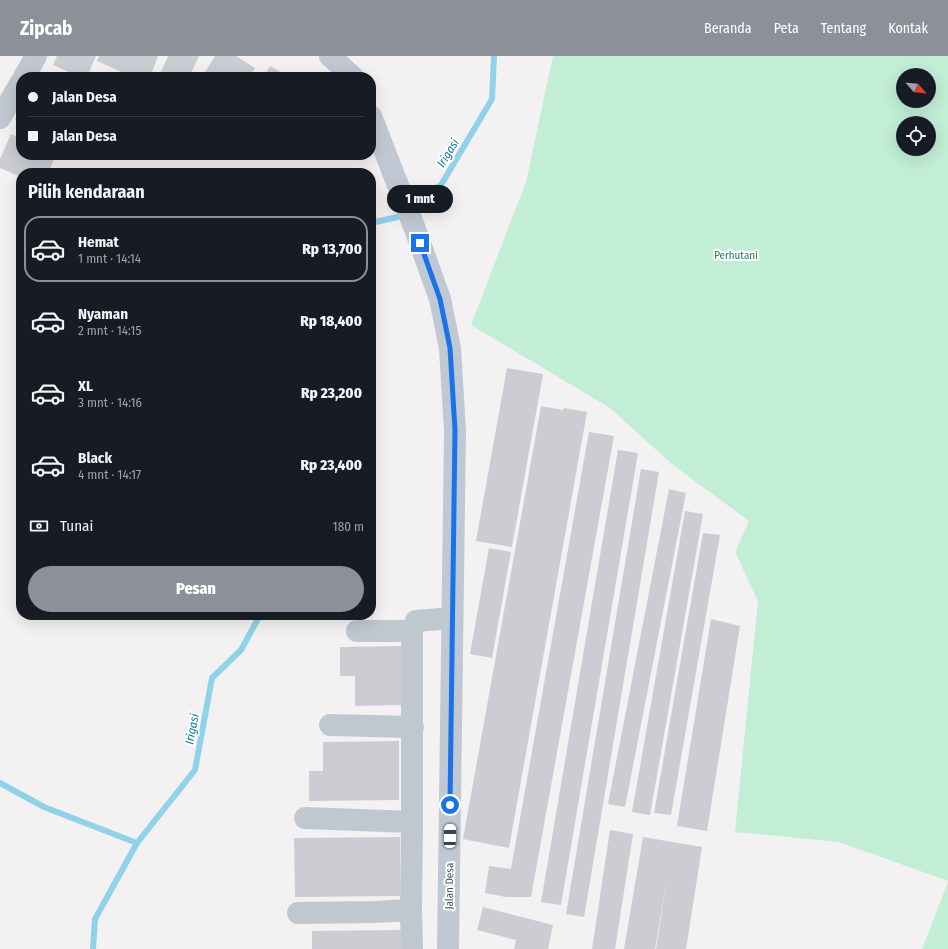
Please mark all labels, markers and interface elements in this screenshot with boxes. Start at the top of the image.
text: Zipcab [20,17,72,40]
text: Beranda [704,20,752,37]
text: Peta [774,20,799,37]
text: Tentang [821,20,866,37]
text: Kontak [888,20,928,37]
north arrow [896,68,936,108]
map controls [896,68,936,156]
text: Jalan Desa [52,88,117,106]
button: locate [896,116,936,156]
text: Jalan Desa [52,127,117,145]
water label: Irigasi [434,136,462,170]
text: Pilih kendaraan [28,181,145,203]
callout: 1 mnt [387,185,453,213]
text: 1 mnt [405,191,435,206]
icon: car [30,231,66,267]
text: Hemat [78,233,119,251]
route end [411,234,429,252]
text: Rp 13,700 [302,240,362,258]
park label: Perhutani [714,249,758,262]
text: 1 mnt · 14:14 [78,251,141,266]
icon: car [30,303,66,339]
text: Nyaman [78,305,128,323]
text: Rp 18,400 [300,312,362,330]
text: 2 mnt · 14:15 [78,323,141,338]
icon: car [30,375,66,411]
text: XL [78,377,93,395]
text: Rp 23,200 [301,384,362,402]
text: 3 mnt · 14:16 [78,395,142,410]
icon: car [30,447,66,483]
text: Black [78,449,112,467]
text: Rp 23,400 [300,456,362,474]
text: 4 mnt · 14:17 [78,467,141,482]
icon: cash [28,515,50,537]
text: Tunai [60,517,93,535]
text: 180 m [333,519,364,534]
button: Pesan [28,566,364,612]
water label: Irigasi [182,712,202,746]
route start [441,796,459,814]
car [444,824,456,848]
street label: Jalan Desa [443,863,456,909]

